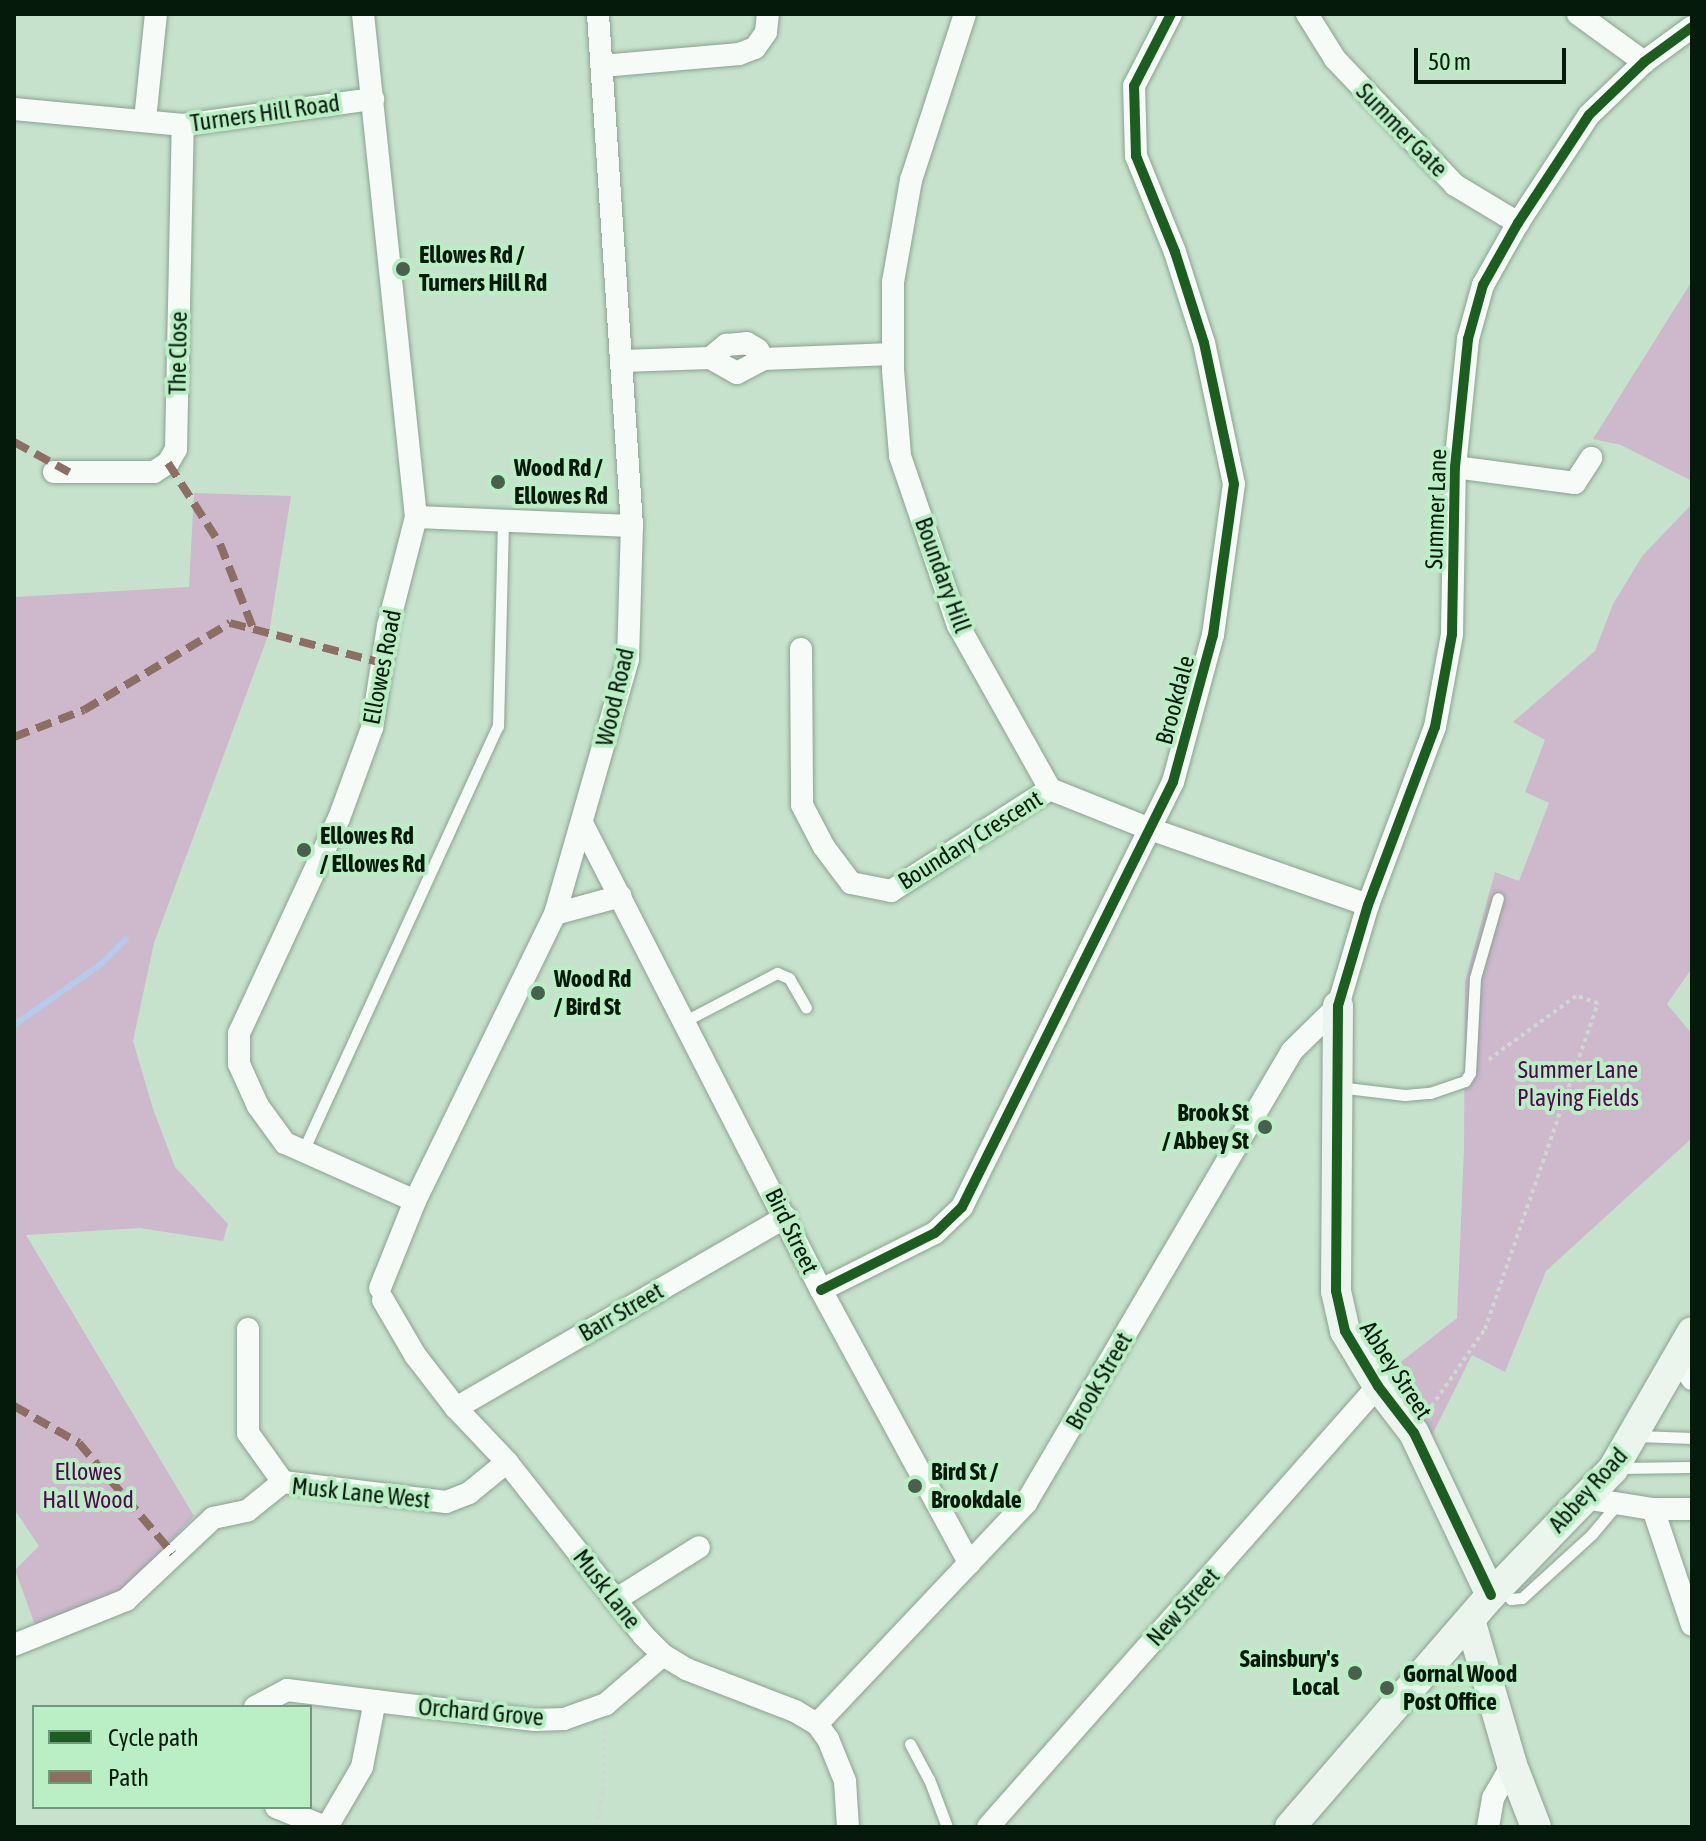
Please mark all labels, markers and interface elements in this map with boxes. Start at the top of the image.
scale bar [1418,32,1570,82]
text: 50 m [1428,48,1471,75]
street label: Summer Gate [1350,77,1454,183]
street label: Turners Hill Road [188,88,342,138]
place label: Ellowes Rd / Turners Hill Rd [419,241,547,297]
marker: Ellowes Rd / Turners Hill Rd [394,260,412,278]
street label: The Close [163,311,193,395]
street label: Summer Lane [1420,448,1452,570]
place label: Wood Rd / Ellowes Rd [514,454,608,510]
marker: Wood Rd / Ellowes Rd [489,473,507,491]
street label: Boundary Hill [909,513,977,637]
street label: Ellowes Road [357,607,407,727]
street label: Wood Road [590,645,640,749]
street label: Brookdale [1149,652,1201,748]
street label: Boundary Crescent [893,784,1047,896]
place label: Ellowes Rd / Ellowes Rd [320,822,425,878]
marker: Ellowes Rd / Ellowes Rd [295,841,313,859]
place label: Wood Rd / Bird St [554,965,631,1021]
marker: Wood Rd / Bird St [529,984,547,1002]
park label: Summer Lane Playing Fields [1517,1056,1639,1112]
place label: Brook St / Abbey St [1162,1099,1249,1155]
marker: Brook St / Abbey St [1256,1118,1274,1136]
street label: Bird Street [759,1184,825,1278]
street label: Barr Street [574,1276,668,1348]
street label: Abbey Street [1354,1316,1438,1424]
street label: Brook Street [1060,1327,1138,1435]
street label: Abbey Road [1542,1442,1634,1538]
park label: Ellowes Hall Wood [42,1458,134,1514]
place label: Bird St / Brookdale [931,1458,1022,1514]
street label: Musk Lane West [290,1471,432,1515]
marker: Bird St / Brookdale [906,1477,924,1495]
street label: Musk Lane [567,1544,647,1634]
street label: New Street [1140,1562,1226,1652]
place label: Sainsbury's Local [1240,1645,1339,1701]
place label: Gornal Wood Post Office [1403,1660,1517,1716]
marker: Sainsbury's Local [1346,1664,1364,1682]
marker: Gornal Wood Post Office [1378,1679,1396,1697]
street label: Orchard Grove [417,1692,545,1732]
legend [32,1705,312,1809]
text: Cycle path [108,1724,199,1751]
text: Path [108,1764,149,1791]

